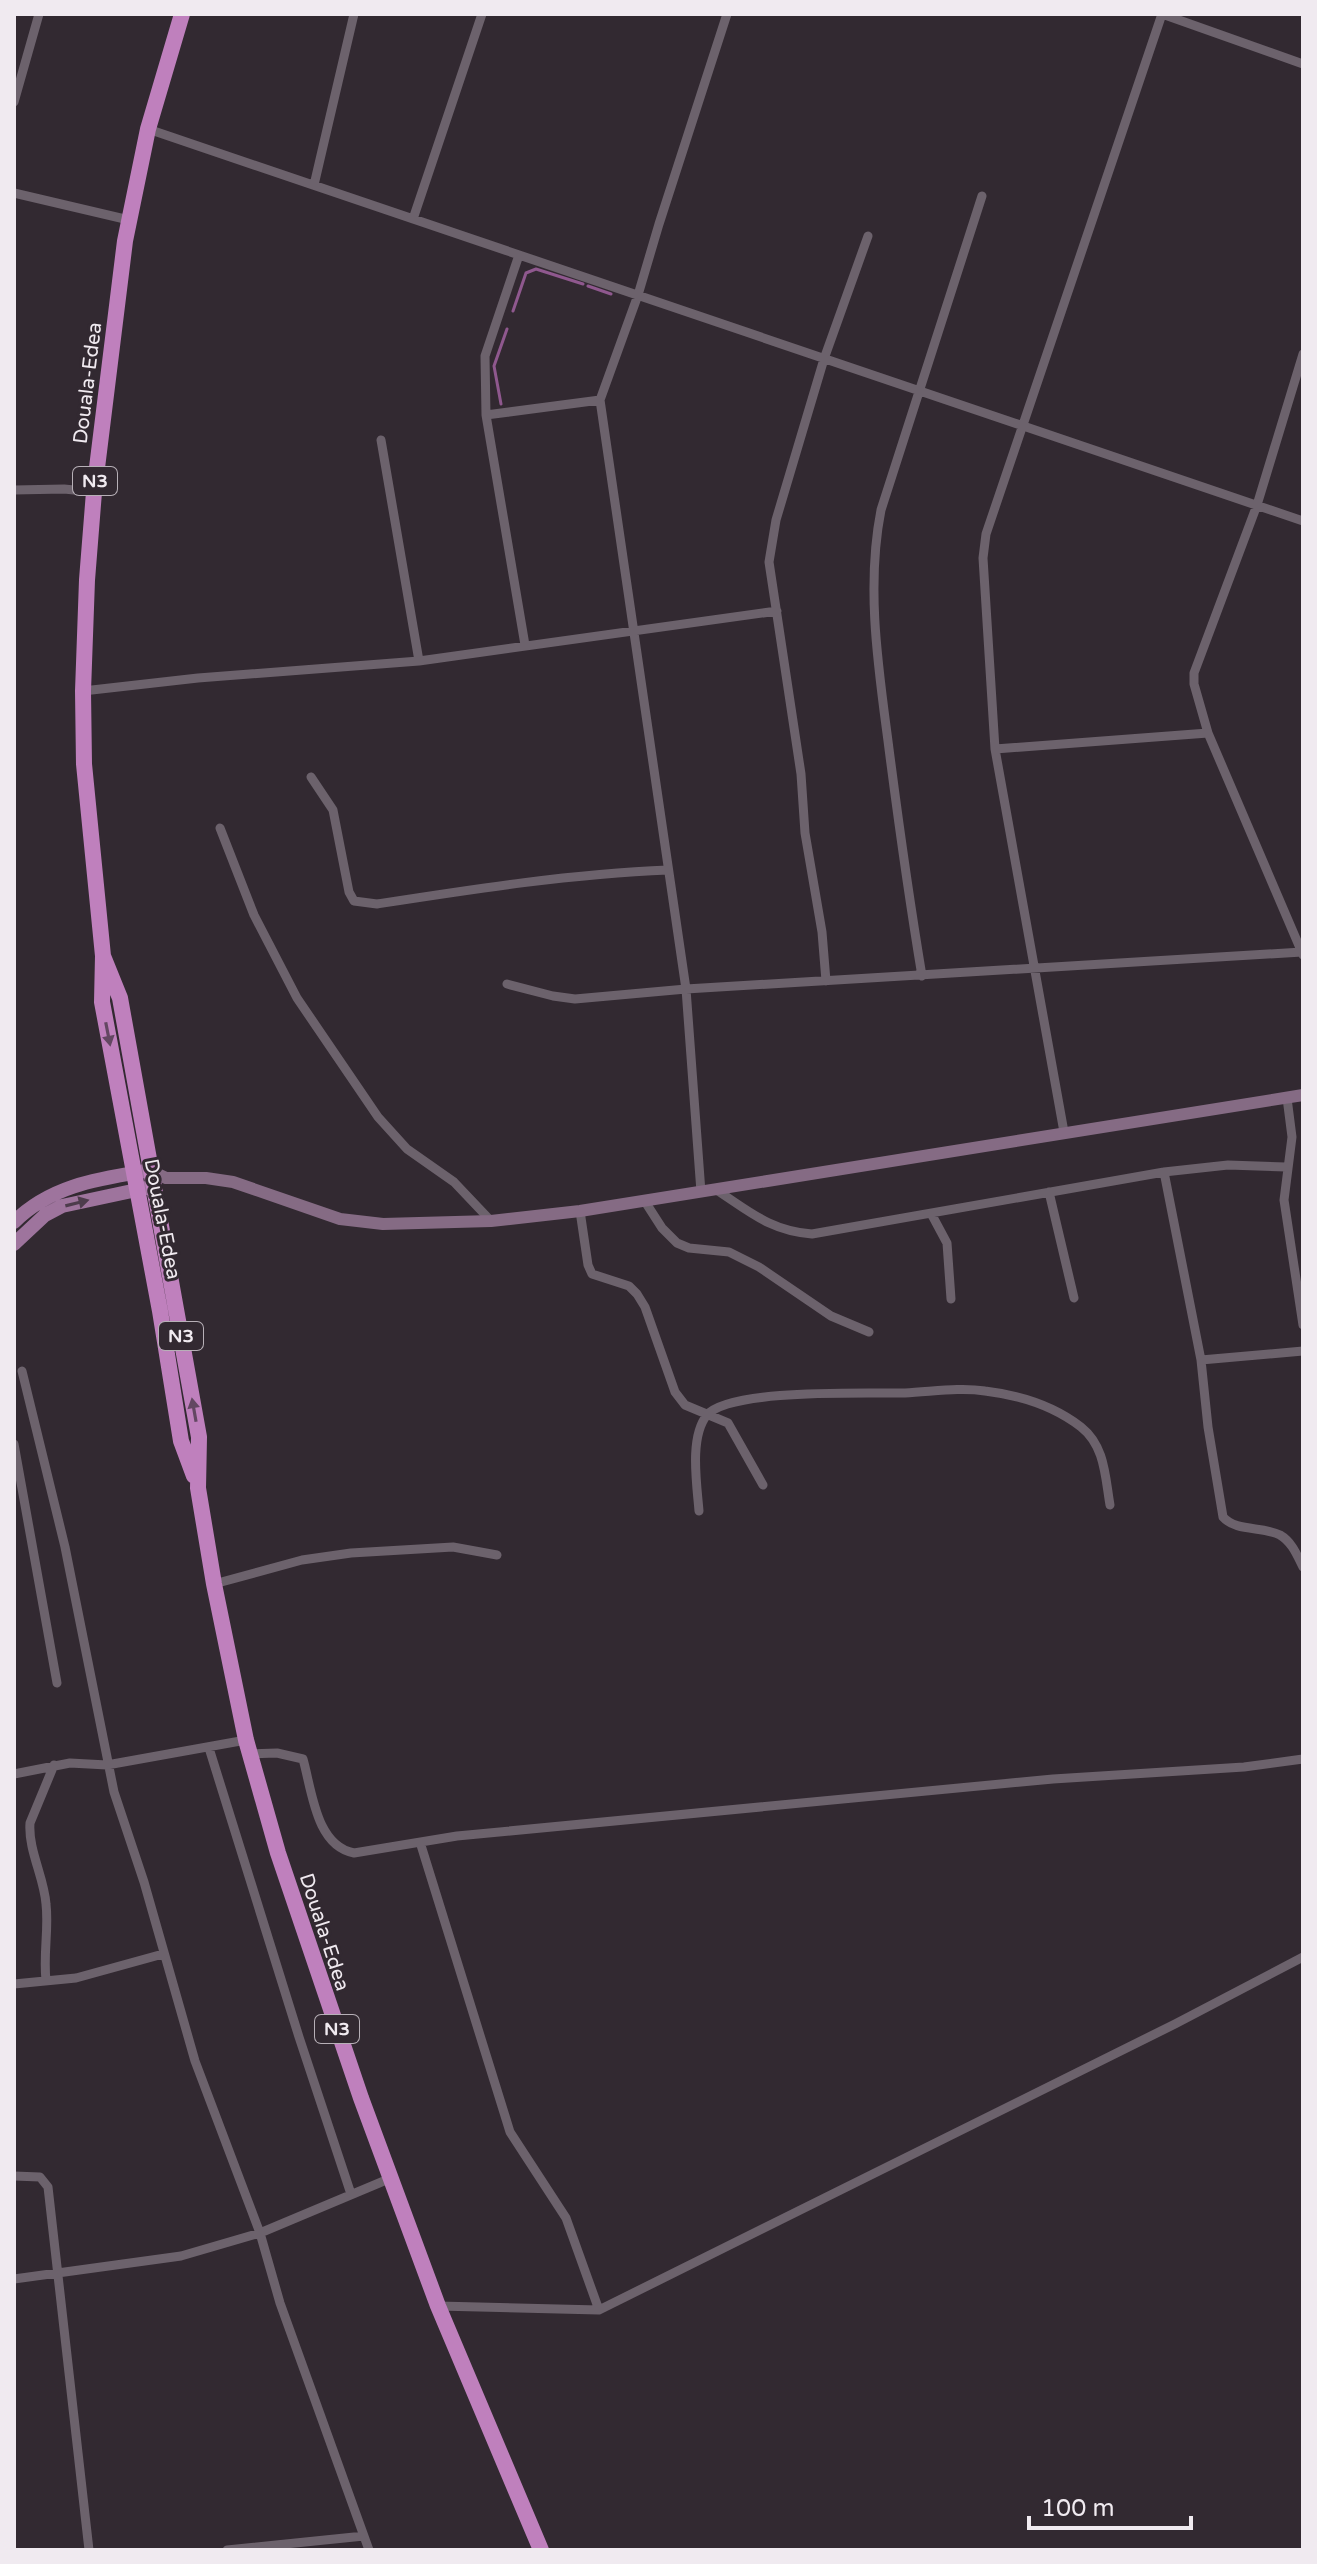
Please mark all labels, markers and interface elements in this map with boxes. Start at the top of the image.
street label: Douala-Edea [69,321,107,445]
road number: N3 [73,467,117,495]
one-way arrow [102,1021,115,1046]
street label: Douala-Edea [139,1157,185,1281]
one-way arrow [65,1196,90,1208]
road number: N3 [159,1322,203,1350]
one-way arrow [187,1397,199,1422]
street label: Douala-Edea [294,1870,354,1994]
road number: N3 [315,2015,359,2043]
scale bar [1029,2480,1191,2530]
text: 100 m [1041,2494,1115,2523]

